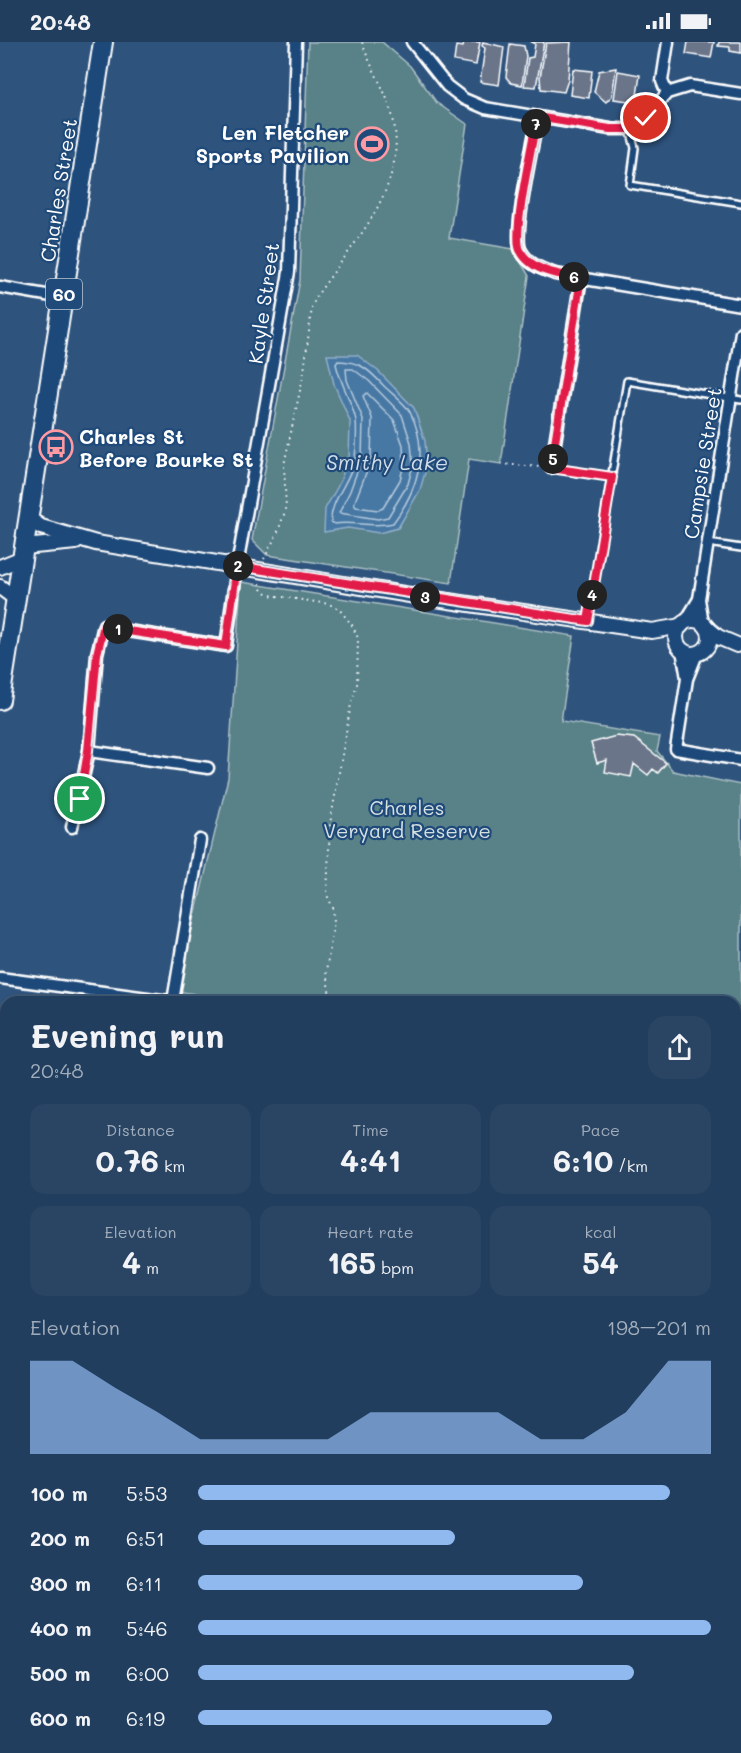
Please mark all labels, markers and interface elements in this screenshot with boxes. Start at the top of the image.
text: 20:48 [30,7,91,36]
pin [620,92,671,143]
icon: check [629,101,662,134]
pin: 7 [521,109,551,139]
text: 7 [532,113,540,134]
street label: Charles Street [34,116,82,264]
place label: Len Fletcher Sports Pavilion [196,119,349,168]
sports icon: Len Fletcher Sports Pavilion [354,126,390,162]
street label: Kayle Street [242,241,284,365]
pin: 6 [559,262,589,292]
text: 6 [569,266,579,287]
road number: 60 [46,279,82,309]
street label: Campsie Street [677,385,727,541]
place label: Charles St Before Bourke St [79,423,254,472]
bus stop icon: Charles St Before Bourke St [38,429,74,465]
pin: 5 [538,444,568,474]
water label: Smithy Lake [326,448,448,475]
text: 5 [548,448,558,469]
pin: 2 [223,551,253,581]
text: 2 [234,555,242,576]
pin: 4 [577,580,607,610]
pin: 3 [410,582,440,612]
text: 4 [587,584,597,605]
text: 3 [420,586,430,607]
pin: 1 [103,614,133,644]
text: 1 [114,618,122,639]
pin [54,773,105,824]
icon: arrive [63,782,96,815]
park label: Charles Veryard Reserve [323,794,491,843]
text: Evening run [30,1013,224,1056]
button: share [648,1016,711,1079]
text: 20:48 [30,1057,84,1083]
text: Distance [106,1119,175,1140]
text: Time [352,1119,389,1140]
text: Pace [581,1119,620,1140]
text: 0.76 [96,1140,159,1180]
text: 4:41 [340,1140,401,1180]
text: 6:10 [553,1140,613,1180]
text: km [159,1155,185,1176]
text: /km [613,1155,648,1176]
text: Elevation [105,1221,176,1242]
text: Heart rate [327,1221,414,1242]
text: kcal [585,1221,616,1242]
text: 4 [122,1242,141,1282]
text: 165 [327,1242,376,1282]
text: 54 [582,1242,619,1282]
text: m [141,1257,159,1278]
text: bpm [376,1257,414,1278]
text: Elevation [30,1314,120,1340]
text: 198–201 m [607,1314,711,1340]
text: 100 m [30,1480,88,1506]
text: 5:53 [126,1480,167,1506]
text: 200 m [30,1525,90,1551]
text: 6:51 [126,1525,165,1551]
text: 300 m [30,1570,91,1596]
text: 6:11 [126,1570,162,1596]
text: 400 m [30,1615,91,1641]
text: 5:46 [126,1615,168,1641]
text: 500 m [30,1660,90,1686]
text: 6:00 [126,1660,169,1686]
text: 600 m [30,1705,91,1731]
text: 6:19 [126,1705,165,1731]

